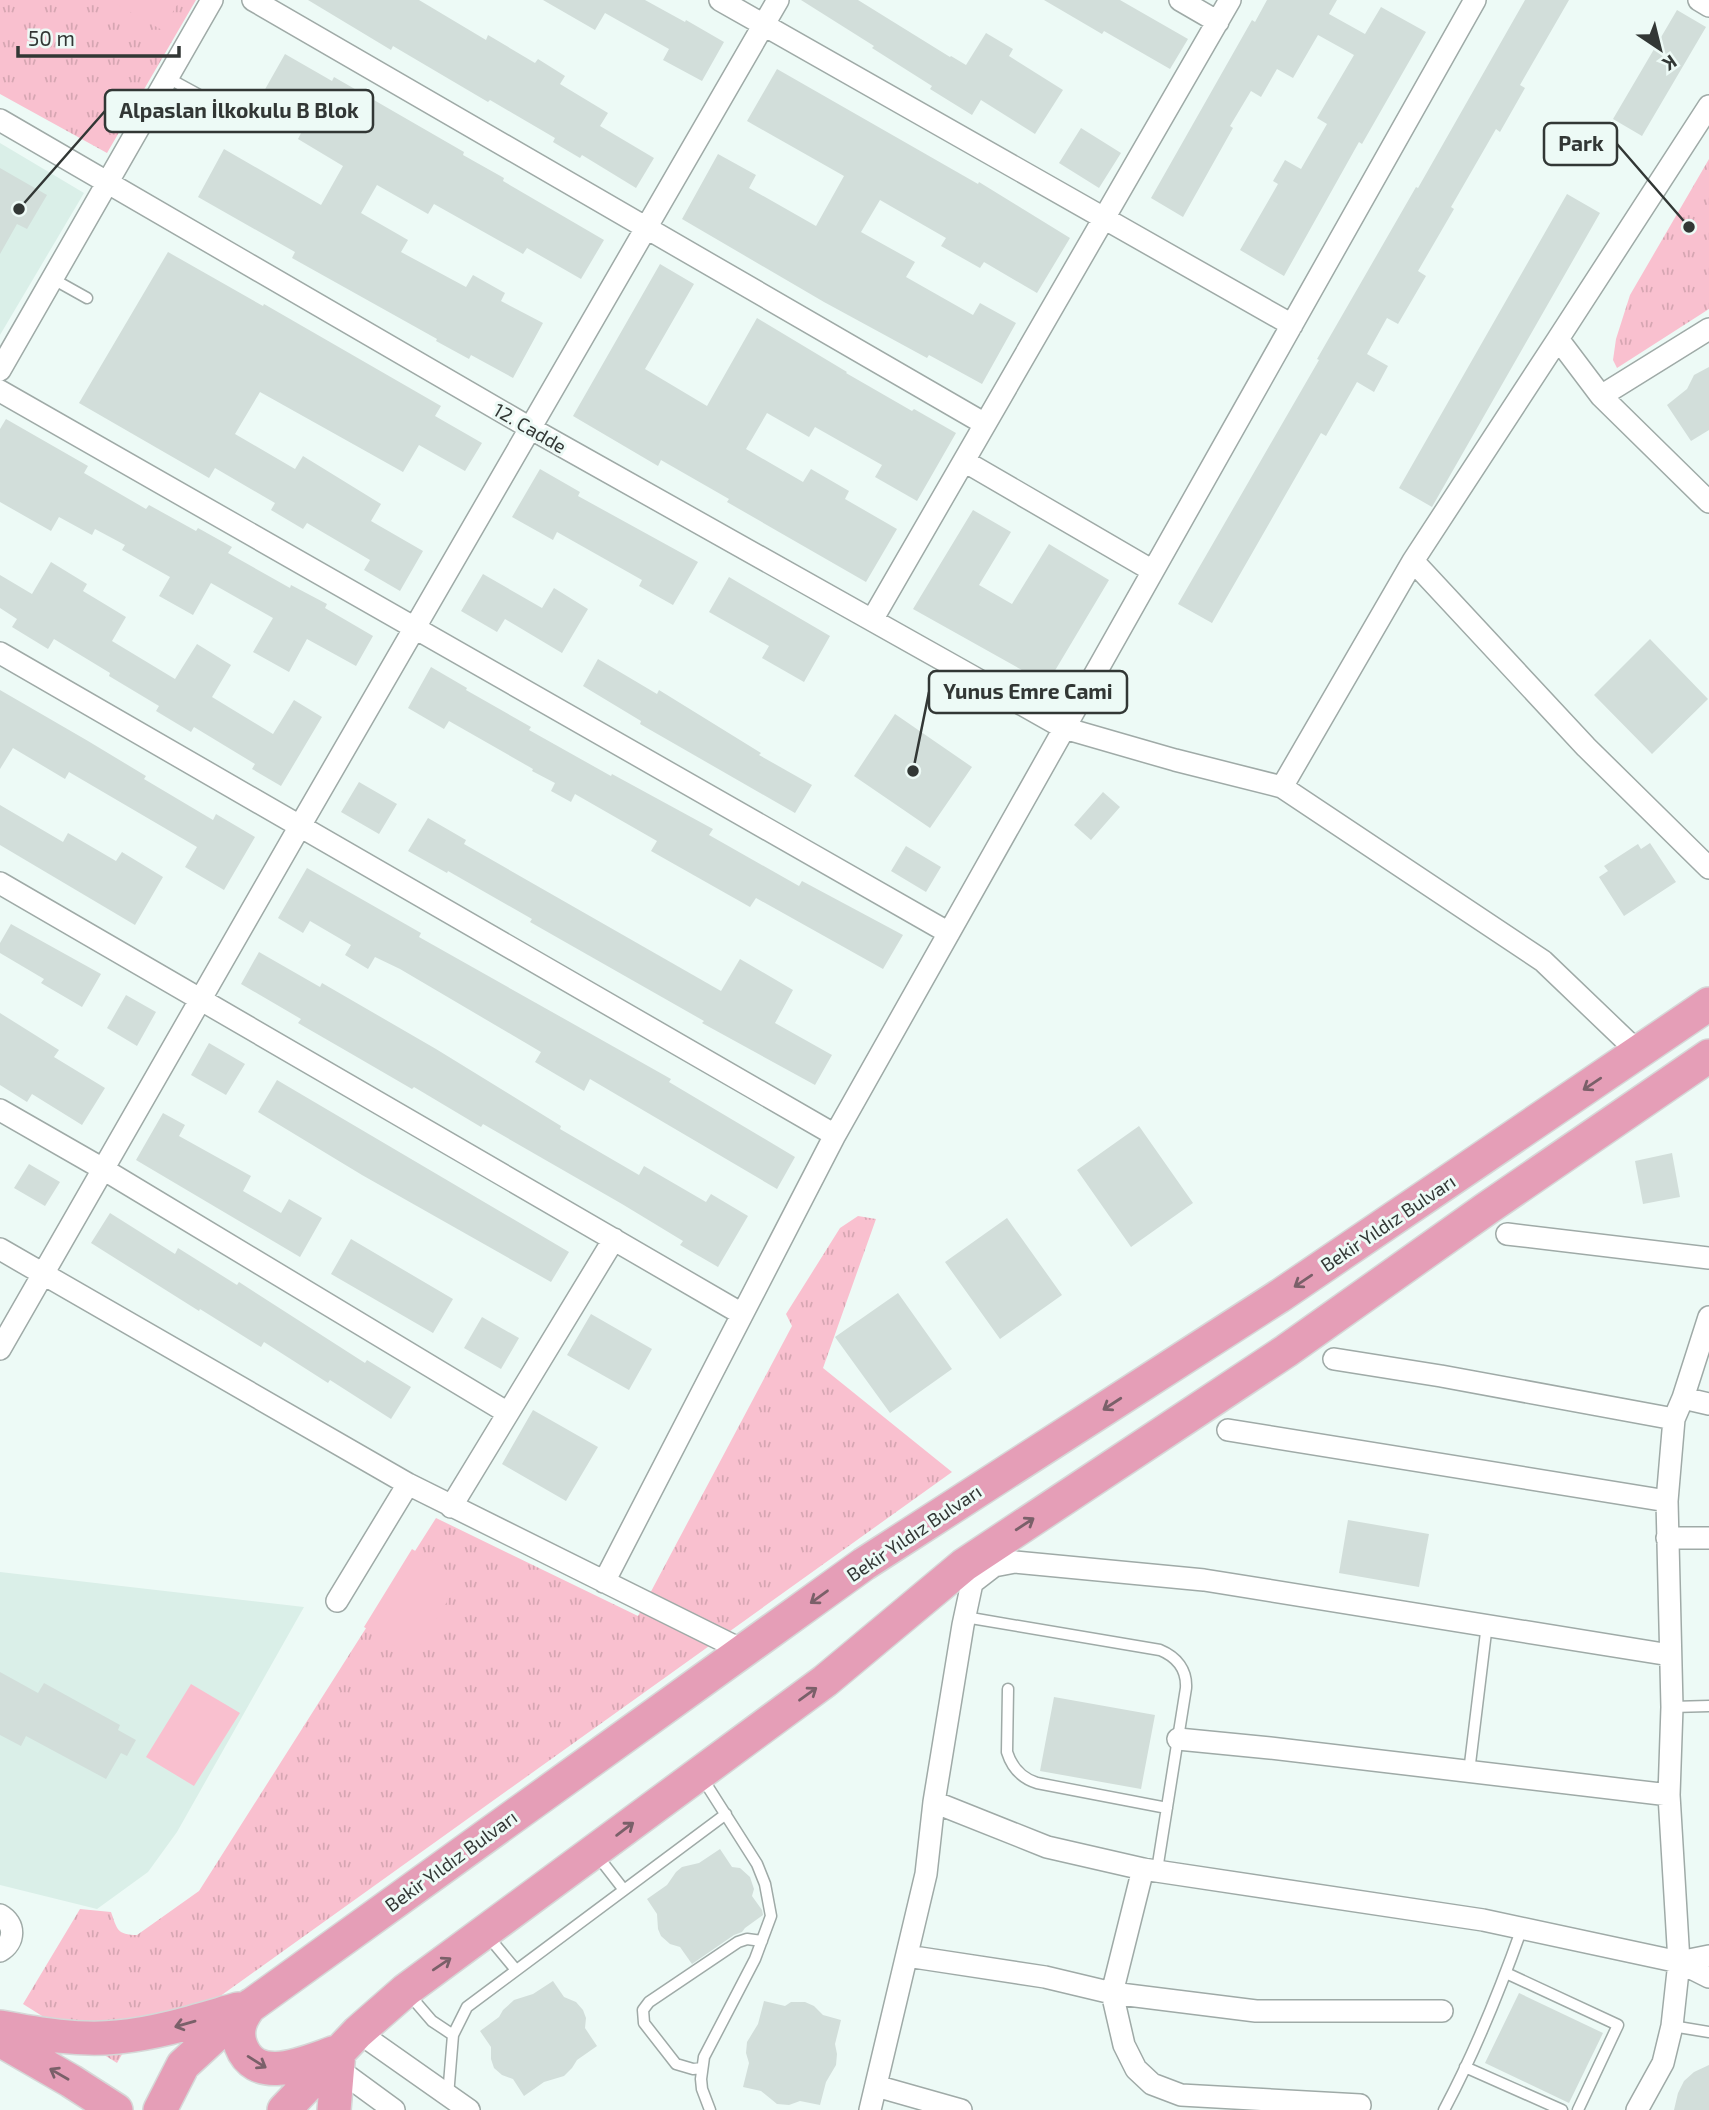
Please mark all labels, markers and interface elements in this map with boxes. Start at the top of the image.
scale bar [18,14,178,58]
north arrow [1625,14,1695,84]
text: 50 m [28,25,75,50]
text: K [1659,50,1682,76]
callout: Alpaslan İlkokulu B Blok [105,90,373,132]
text: Alpaslan İlkokulu B Blok [119,97,359,122]
callout: Park [1544,123,1617,165]
text: Park [1558,130,1604,155]
street label: 12. Cadde [490,398,571,458]
callout: Yunus Emre Cami [929,671,1127,713]
text: Yunus Emre Cami [943,678,1113,703]
one-way arrow [1583,1077,1602,1091]
street label: Bekir Yıldız Bulvarı [1316,1169,1459,1276]
one-way arrow [1294,1274,1313,1288]
one-way arrow [1102,1398,1122,1412]
street label: Bekir Yıldız Bulvarı [842,1479,985,1586]
one-way arrow [1015,1517,1035,1531]
one-way arrow [810,1589,829,1604]
one-way arrow [798,1687,817,1701]
street label: Bekir Yıldız Bulvarı [380,1805,521,1916]
one-way arrow [615,1822,634,1837]
one-way arrow [431,1957,451,1971]
one-way arrow [174,2018,197,2031]
one-way arrow [247,2055,267,2069]
one-way arrow [49,2067,69,2081]

